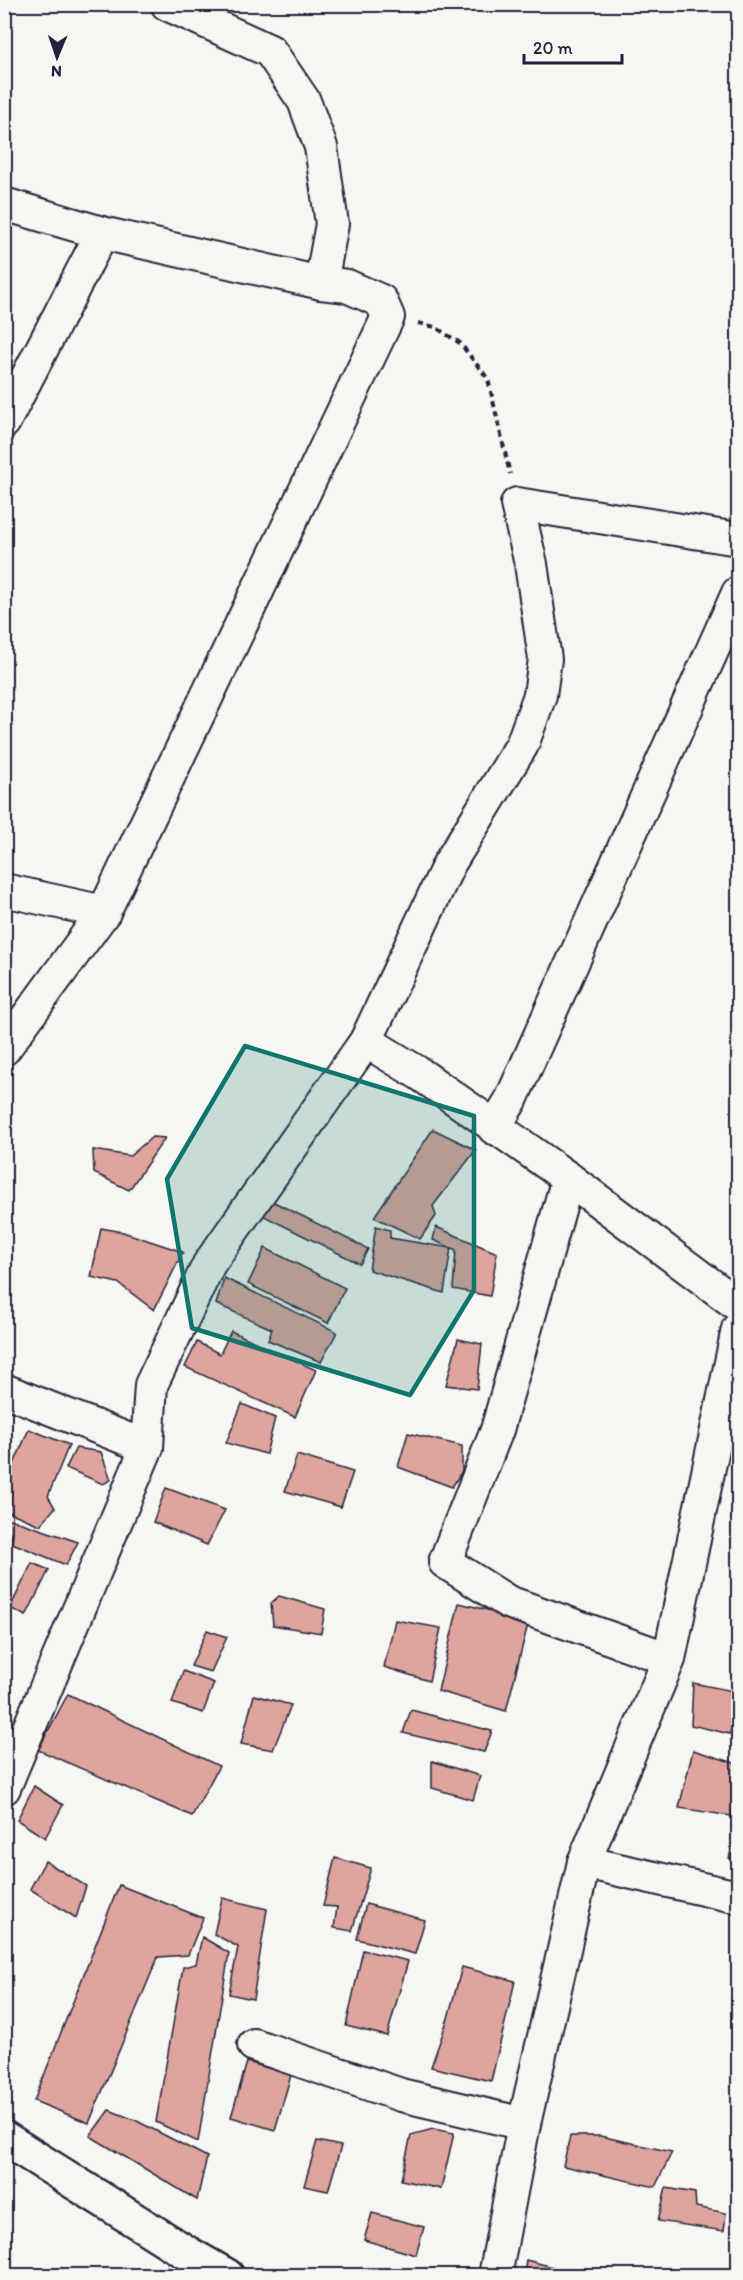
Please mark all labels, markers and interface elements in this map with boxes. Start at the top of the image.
north arrow [27,27,87,87]
scale bar [524,27,622,65]
text: 20 m [533,37,573,59]
text: N [51,62,62,81]

